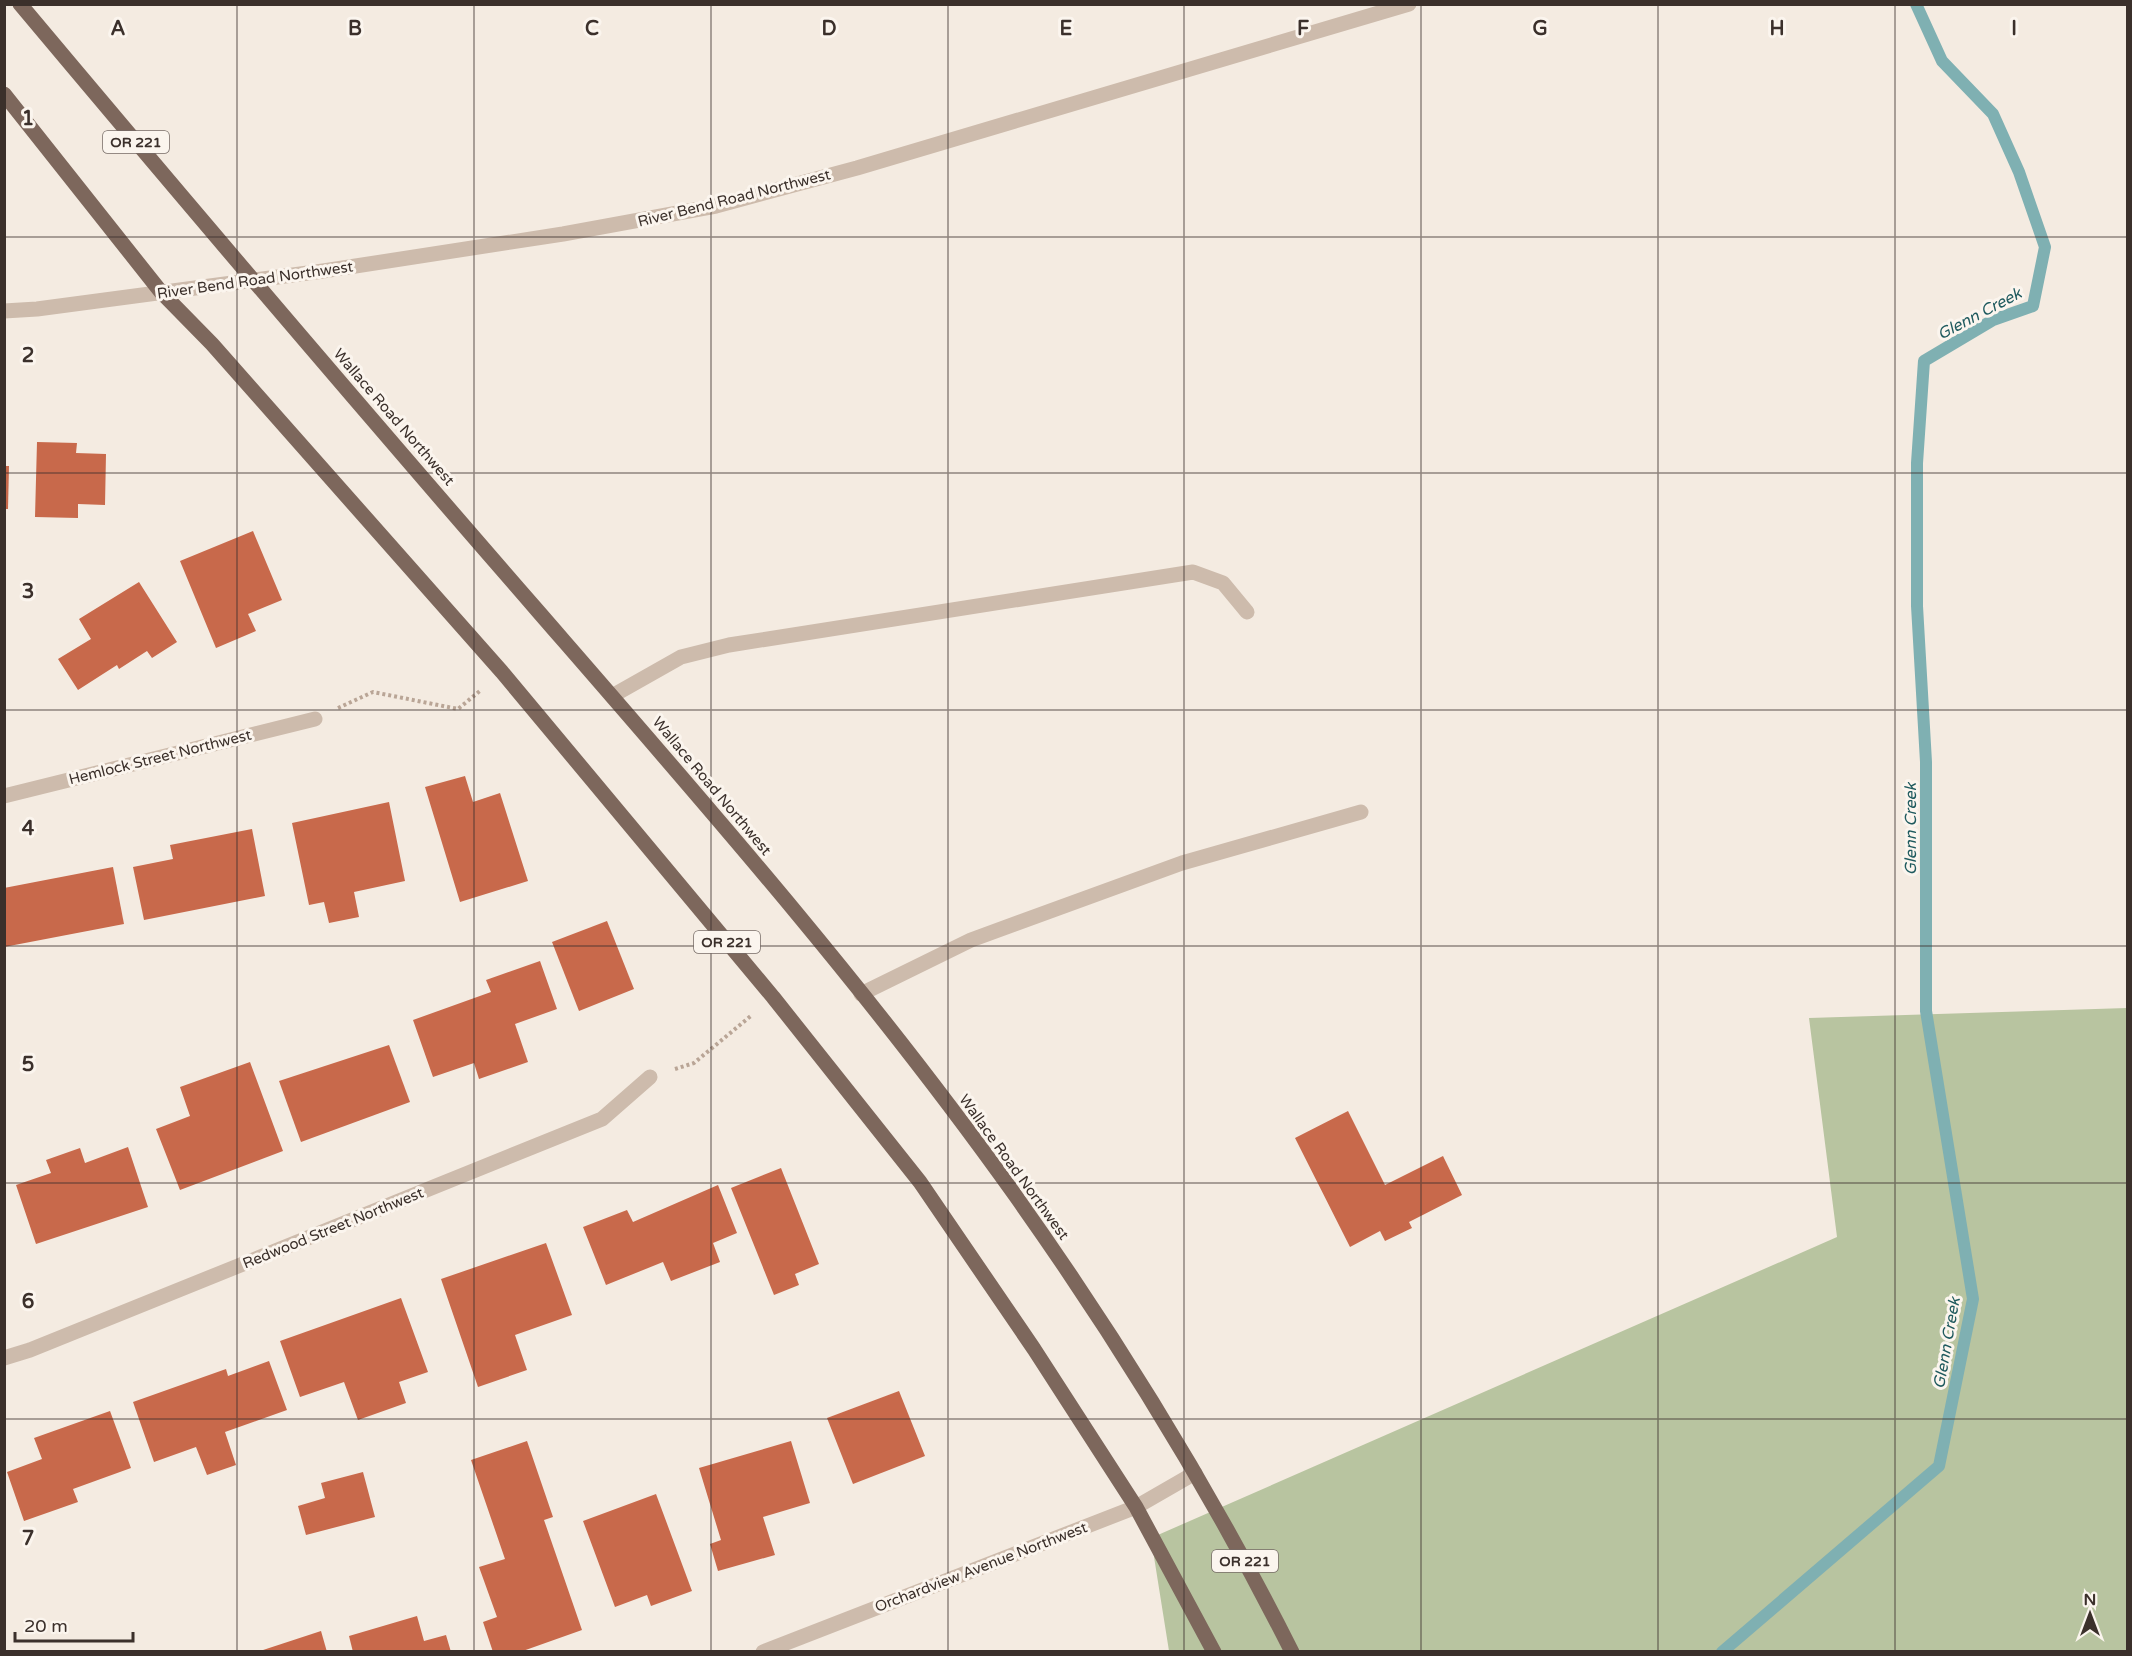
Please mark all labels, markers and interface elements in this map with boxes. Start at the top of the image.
text: A [111,17,126,41]
text: B [348,17,362,41]
text: C [585,17,599,41]
text: D [821,17,837,41]
text: E [1060,17,1073,41]
text: F [1297,17,1309,41]
text: G [1532,17,1548,41]
text: H [1769,17,1785,41]
text: I [2011,17,2017,41]
text: 1 [22,107,34,131]
road number: OR 221 [103,131,169,153]
street label: River Bend Road Northwest [636,165,832,231]
street label: River Bend Road Northwest [156,257,354,303]
water label: Glenn Creek [1934,283,2026,344]
text: 2 [22,344,34,368]
street label: Wallace Road Northwest [330,345,458,489]
text: 3 [22,580,34,604]
street label: Wallace Road Northwest [649,713,775,859]
street label: Hemlock Street Northwest [67,726,253,788]
water label: Glenn Creek [1901,781,1921,875]
text: 4 [22,817,35,841]
road number: OR 221 [694,931,760,953]
text: 5 [22,1053,34,1077]
street label: Wallace Road Northwest [955,1091,1073,1243]
street label: Redwood Street Northwest [240,1183,426,1273]
text: 6 [22,1290,34,1314]
water label: Glenn Creek [1929,1295,1965,1390]
street label: Orchardview Avenue Northwest [872,1518,1090,1616]
text: 7 [22,1527,34,1551]
road number: OR 221 [1212,1550,1278,1572]
north arrow [2060,1584,2120,1644]
text: N [2084,1590,2096,1610]
scale bar [15,1605,134,1643]
text: 20 m [24,1615,68,1637]

